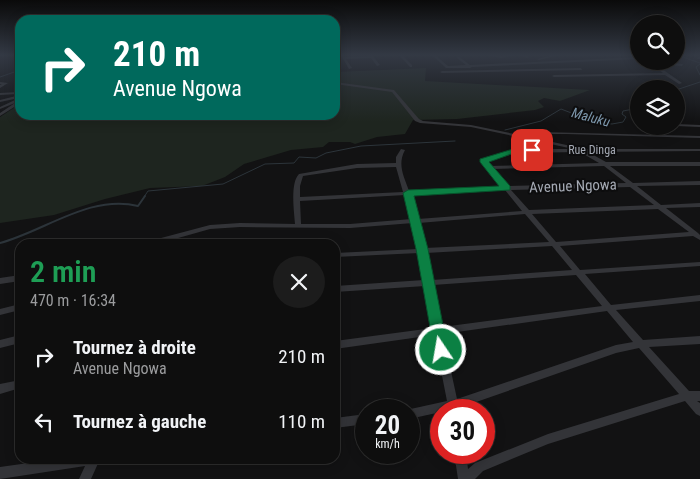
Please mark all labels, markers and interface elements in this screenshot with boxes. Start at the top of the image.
map controls [630,15,685,135]
button: search [630,15,685,70]
text: 210 m [113,34,200,75]
icon: right [30,35,95,100]
text: Avenue Ngowa [113,76,242,101]
button: layers [630,80,685,135]
water label: Maluku [570,104,612,130]
pin [511,129,553,171]
icon: arrive [518,136,546,164]
street label: Rue Dinga [568,143,616,157]
street label: Avenue Ngowa [529,175,617,197]
text: 2 min [30,254,96,289]
button: close [273,256,325,308]
text: 470 m · 16:34 [30,291,116,310]
position arrow [414,323,466,375]
text: Tournez à droite [73,336,196,359]
icon: right [30,343,58,371]
text: 210 m [278,345,325,368]
text: Avenue Ngowa [73,359,167,378]
speed limit sign: 30 [430,399,495,464]
icon: left [30,408,58,436]
text: Tournez à gauche [73,410,206,433]
text: 110 m [278,410,325,433]
text: 20 [375,411,400,440]
text: km/h [375,437,400,451]

